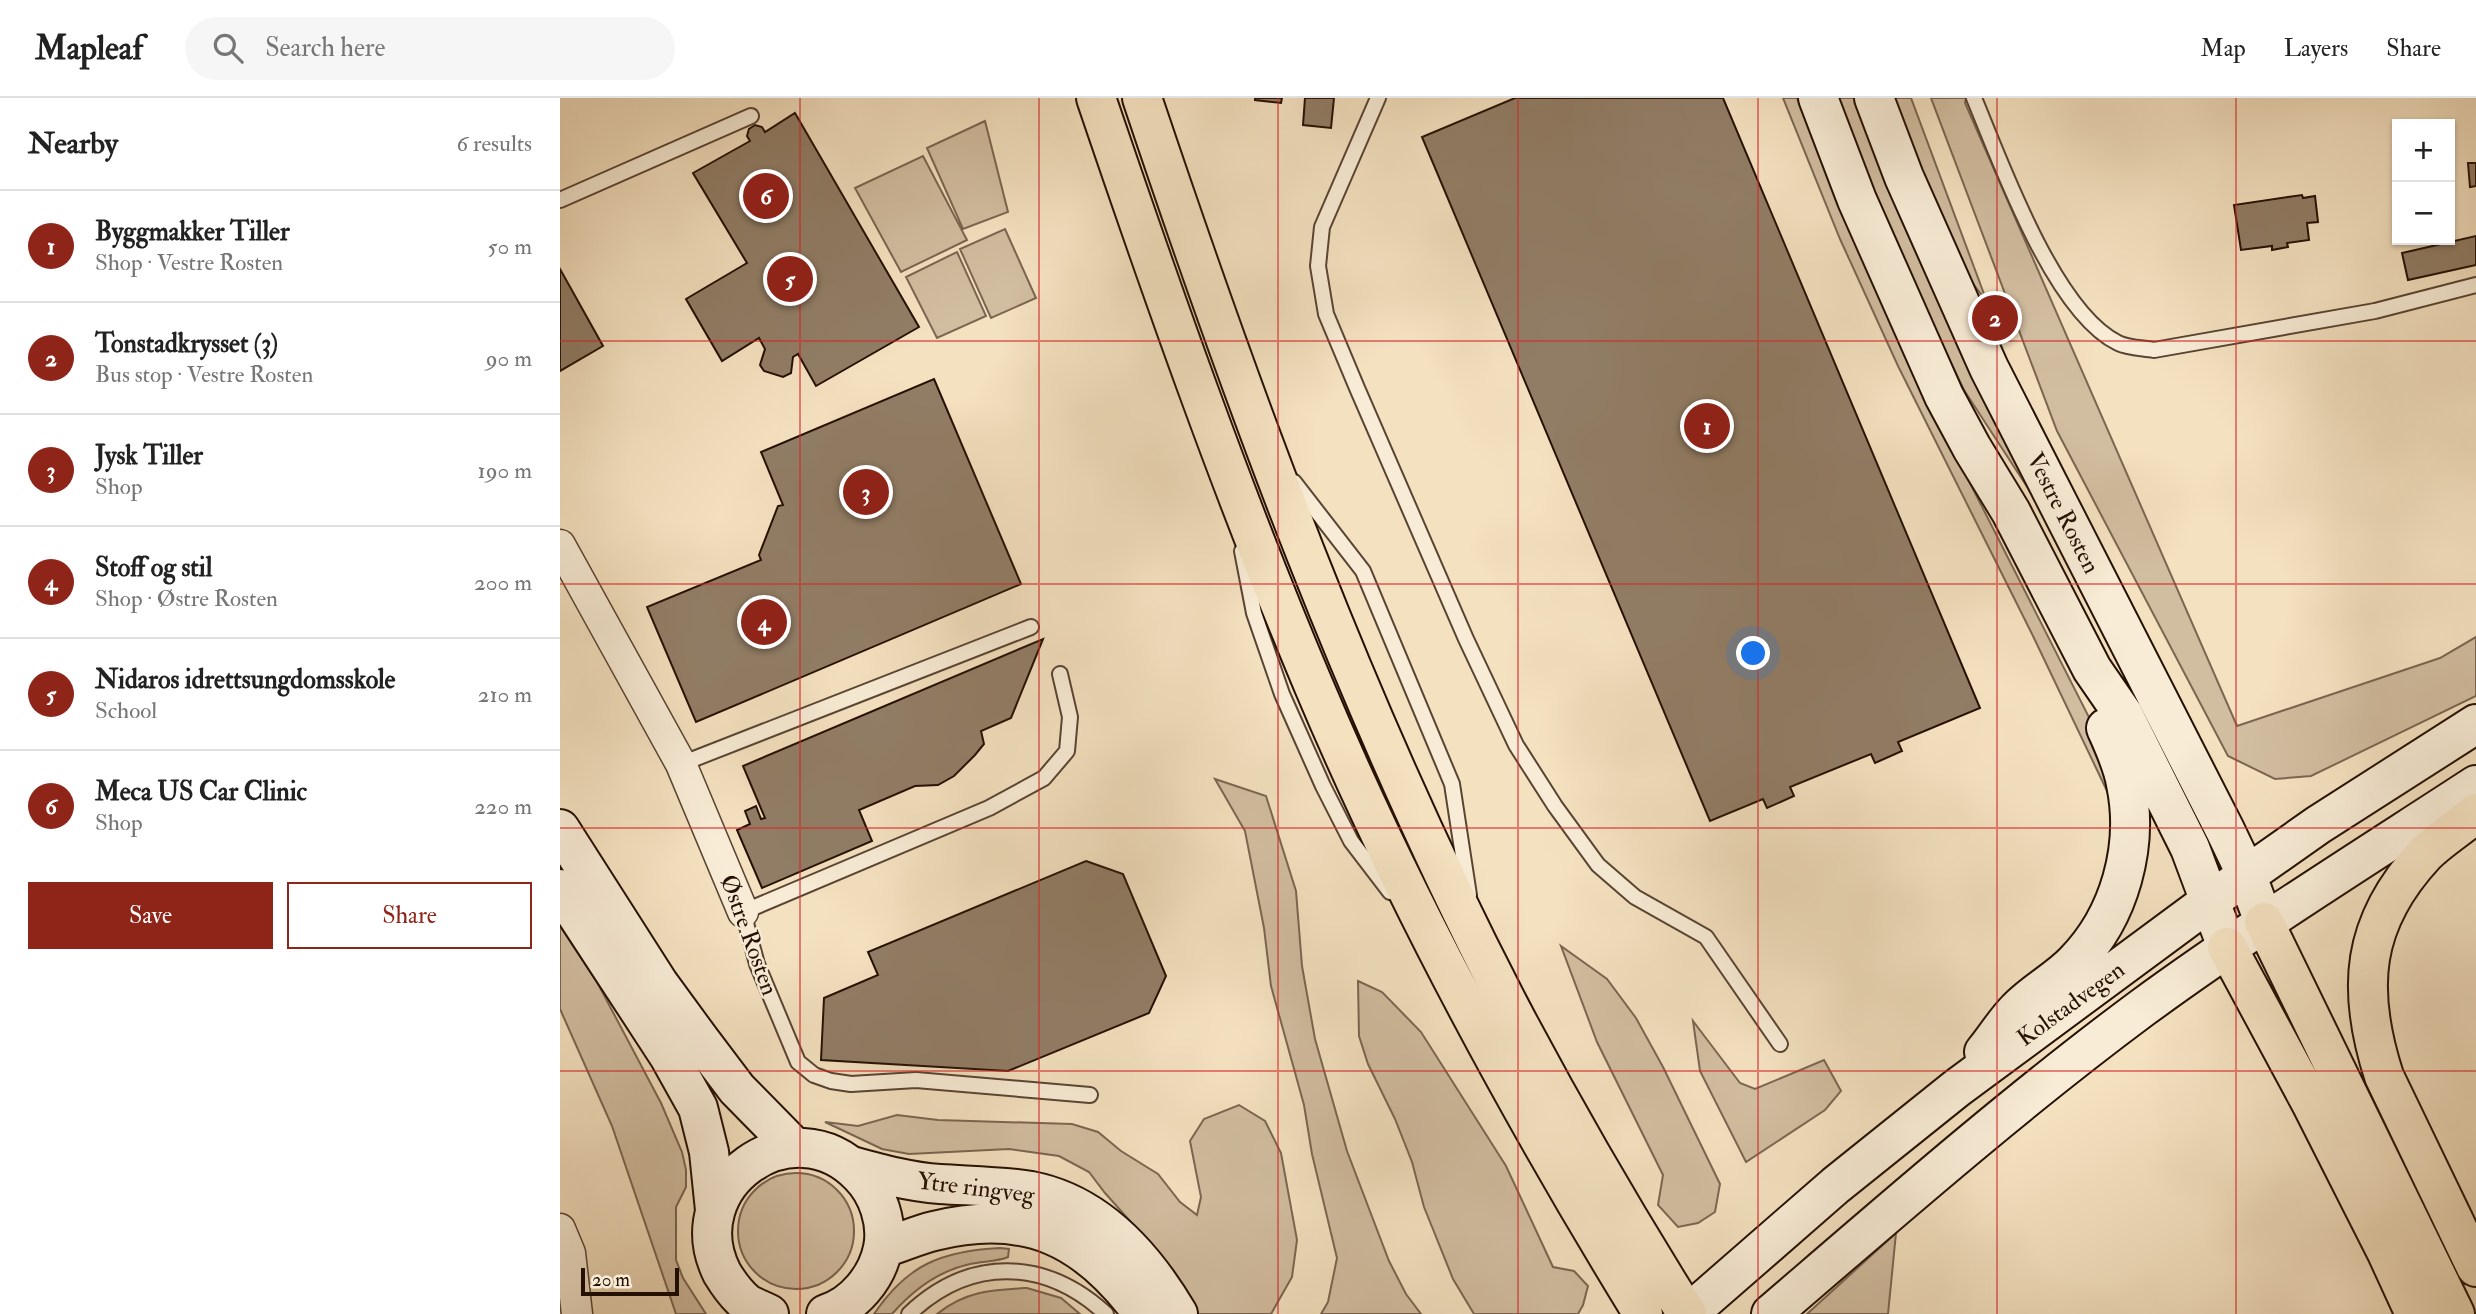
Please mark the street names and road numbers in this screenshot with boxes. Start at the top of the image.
street label: Vestre Rosten [2019,447,2107,579]
street label: Østre Rosten [713,870,785,1000]
street label: Kolstadvegen [2011,954,2131,1054]
street label: Ytre ringveg [916,1165,1038,1211]

